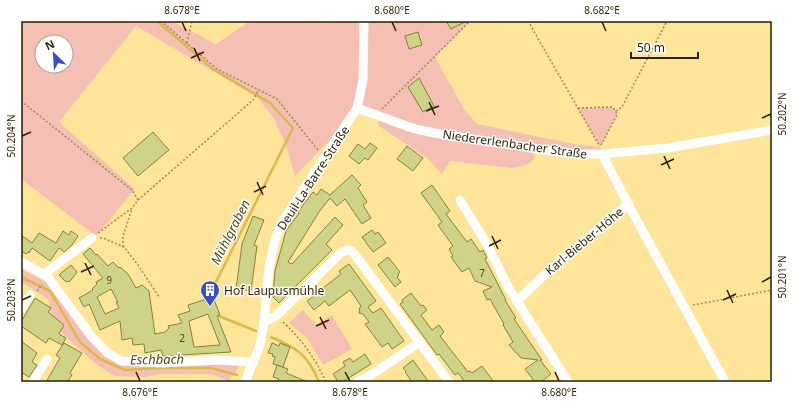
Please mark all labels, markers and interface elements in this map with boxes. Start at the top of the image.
text: 8.678°E [164,3,200,17]
text: 8.680°E [374,3,410,17]
text: 8.682°E [584,3,620,17]
north arrow [34,34,74,74]
scale bar [631,34,698,60]
text: N [42,36,57,53]
text: 50 m [637,39,665,56]
text: 50.202°N [775,92,789,136]
text: 50.204°N [4,114,18,158]
street label: Deuil-La-Barre-Straße [273,122,353,234]
street label: Niedererlenbacher Straße [442,125,589,163]
water label: Mühlgraben [206,196,254,268]
street label: Karl-Bieber-Höhe [541,203,627,279]
text: 50.201°N [775,255,789,299]
house number: 7 [479,266,485,280]
house number: 9 [106,273,112,287]
text: 50.203°N [4,278,18,322]
building icon: Hof Laupusmühle [199,279,221,307]
place label: Hof Laupusmühle [224,282,325,299]
house number: 2 [179,331,185,345]
water label: Eschbach [130,350,184,368]
text: 8.676°E [122,385,158,399]
text: 8.678°E [332,385,368,399]
text: 8.680°E [541,385,577,399]

